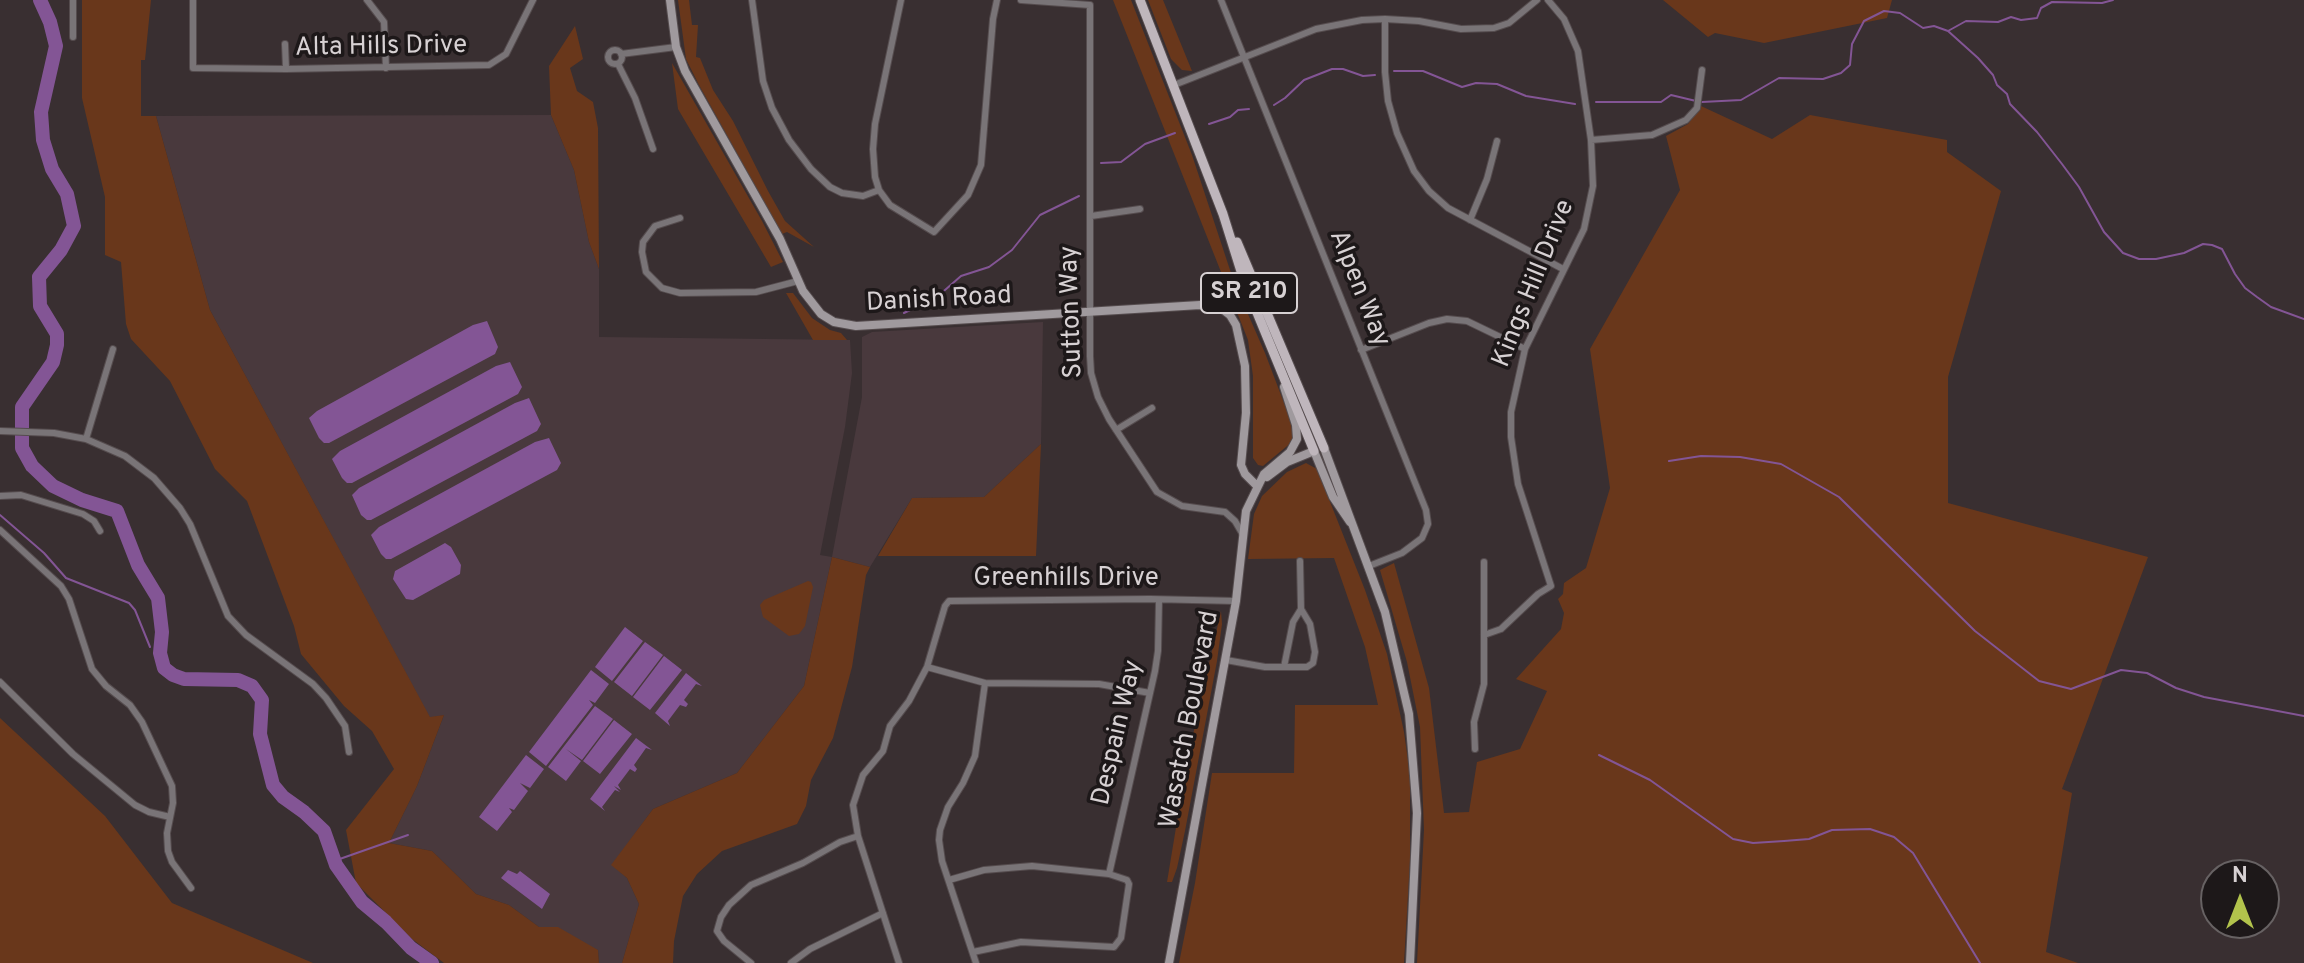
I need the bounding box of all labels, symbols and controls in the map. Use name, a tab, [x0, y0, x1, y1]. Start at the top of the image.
street label: Alta Hills Drive	[295, 31, 467, 65]
street label: Kings Hill Drive	[1487, 196, 1583, 372]
street label: Alpen Way	[1320, 226, 1396, 352]
street label: Sutton Way	[1055, 245, 1091, 379]
road number: SR 210	[1201, 273, 1297, 313]
street label: Danish Road	[865, 282, 1013, 320]
street label: Greenhills Drive	[973, 564, 1159, 596]
street label: Wasatch Boulevard	[1155, 609, 1227, 831]
street label: Despain Way	[1087, 657, 1151, 809]
north arrow	[2200, 859, 2280, 939]
text: N	[2232, 863, 2248, 890]

